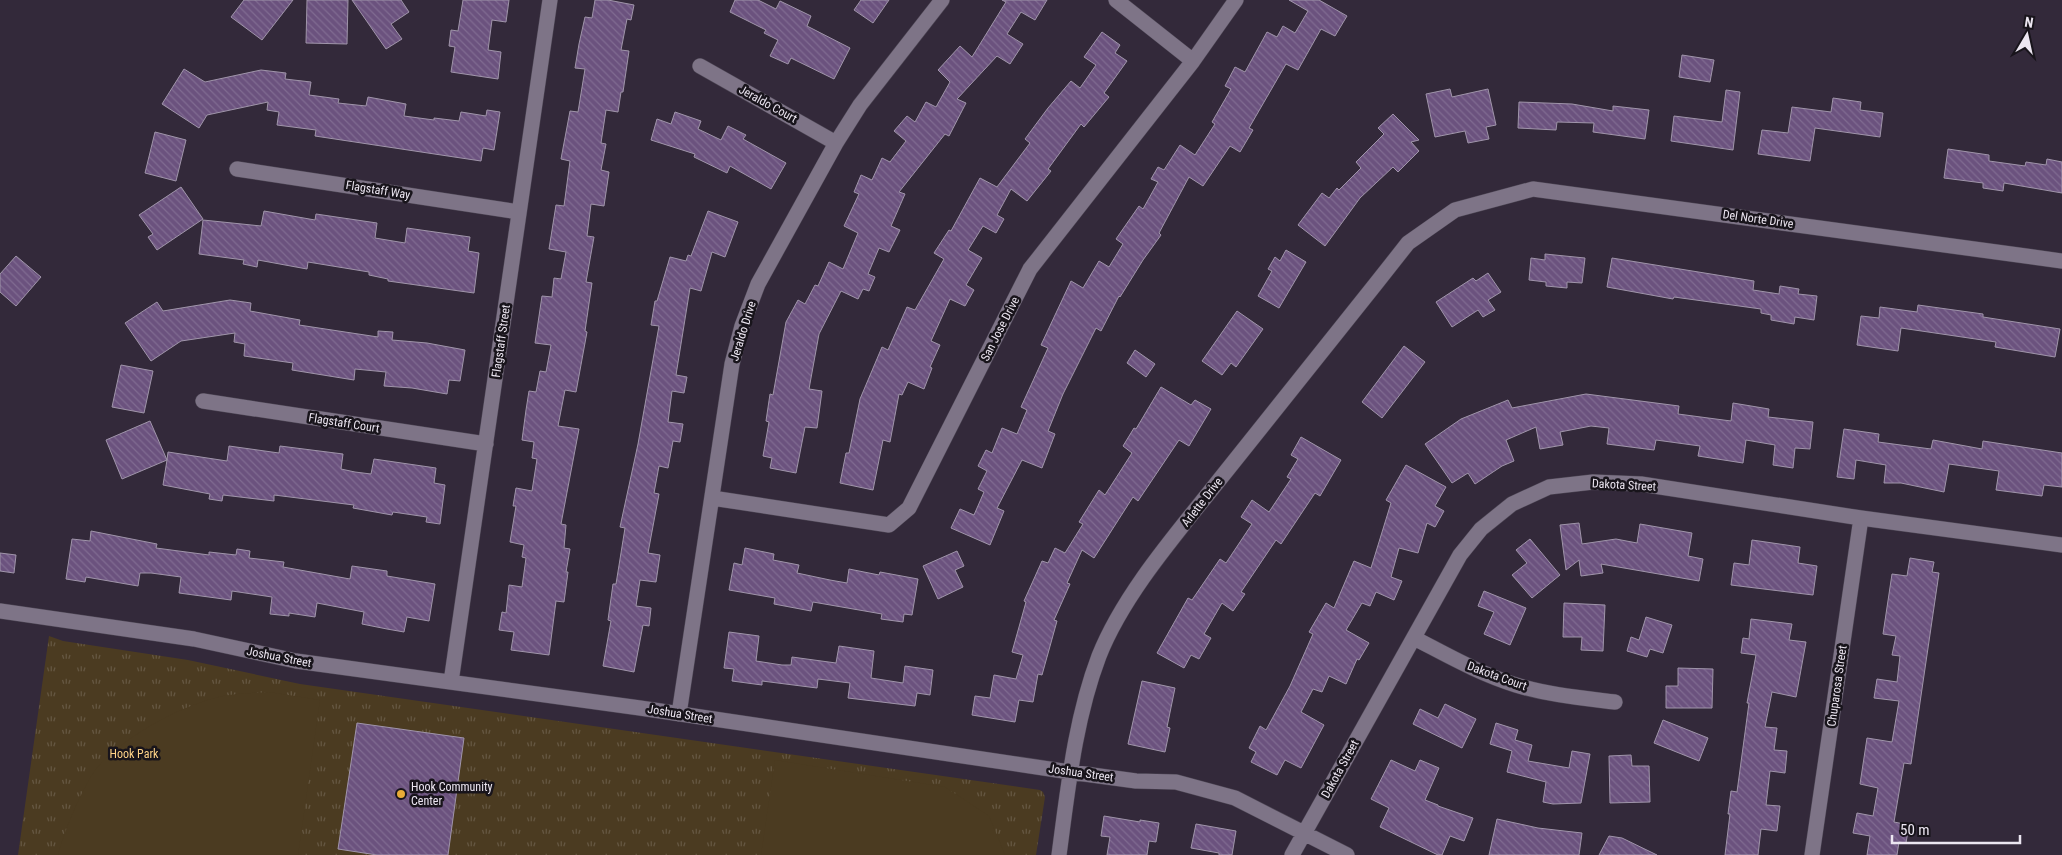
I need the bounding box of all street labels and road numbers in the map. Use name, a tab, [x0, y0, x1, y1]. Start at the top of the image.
street label: Jeraldo Court	[737, 82, 800, 126]
street label: Flagstaff Way	[345, 178, 411, 202]
street label: Del Norte Drive	[1722, 207, 1795, 231]
street label: San Jose Drive	[978, 294, 1022, 363]
street label: Jeraldo Drive	[727, 299, 759, 363]
street label: Flagstaff Street	[489, 303, 513, 378]
street label: Flagstaff Court	[308, 410, 381, 436]
street label: Arlette Drive	[1179, 474, 1226, 529]
street label: Dakota Street	[1592, 476, 1657, 494]
street label: Joshua Street	[246, 644, 313, 670]
street label: Chuparosa Street	[1824, 644, 1850, 727]
street label: Dakota Court	[1465, 659, 1529, 693]
street label: Joshua Street	[647, 702, 714, 726]
street label: Dakota Street	[1318, 737, 1362, 800]
street label: Joshua Street	[1048, 762, 1115, 785]

